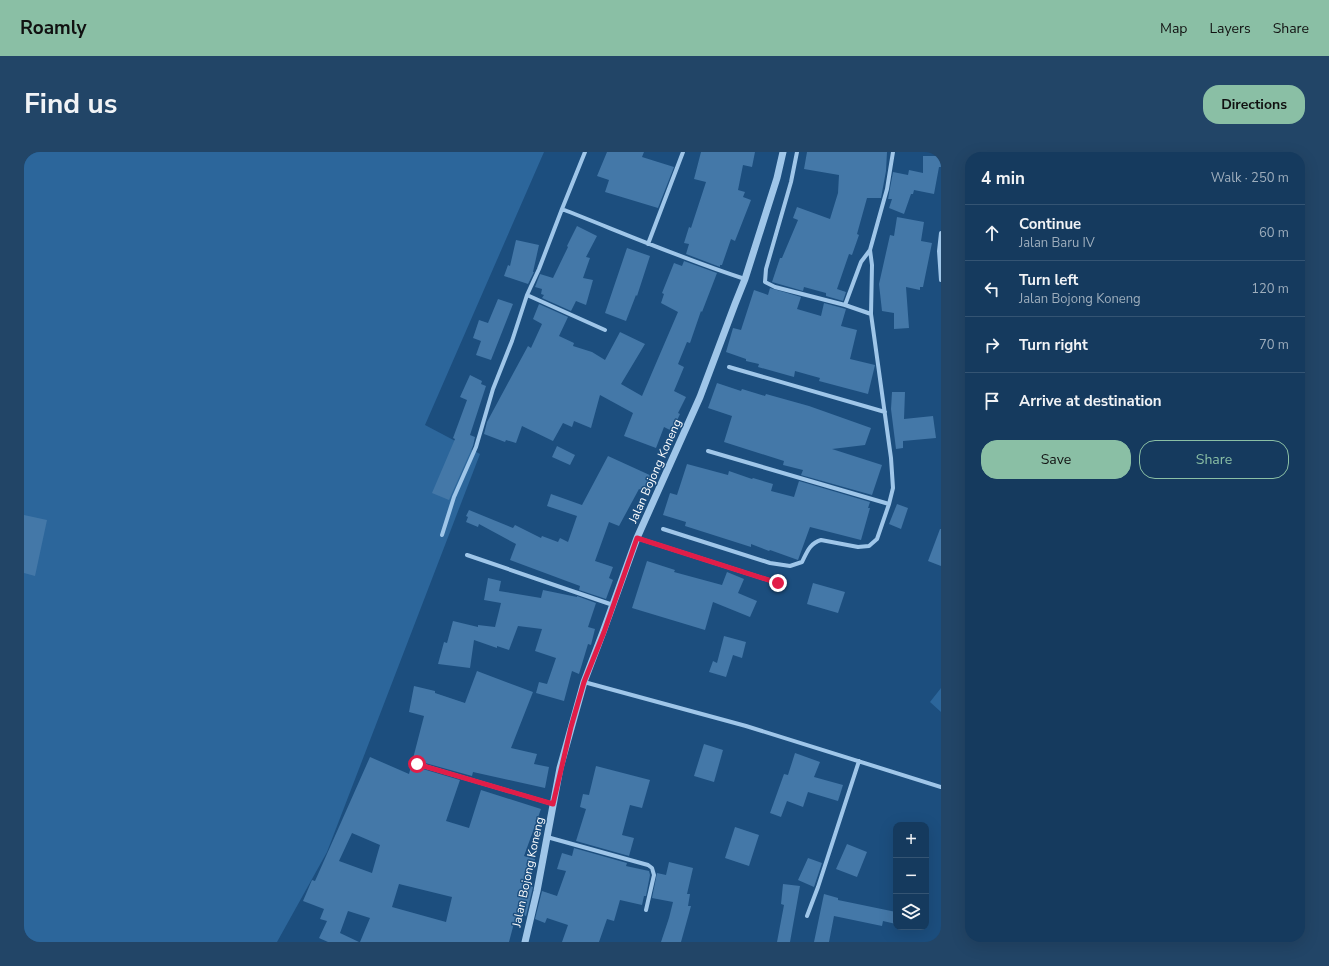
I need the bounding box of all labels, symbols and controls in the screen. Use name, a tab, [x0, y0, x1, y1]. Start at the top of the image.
text: Roamly	[20, 15, 87, 41]
text: Map	[1160, 19, 1187, 38]
text: Layers	[1209, 19, 1251, 38]
text: Share	[1273, 19, 1309, 38]
text: Find us	[24, 85, 118, 123]
button: Directions	[1203, 85, 1305, 124]
text: 4 min	[981, 167, 1025, 190]
text: Walk · 250 m	[1211, 169, 1289, 187]
text: Continue	[1019, 214, 1081, 234]
icon: ahead	[981, 222, 1003, 244]
text: 60 m	[1259, 224, 1289, 242]
text: Jalan Baru IV	[1019, 234, 1095, 252]
text: Turn left	[1019, 270, 1078, 290]
icon: left	[981, 278, 1003, 300]
text: 120 m	[1251, 280, 1289, 298]
text: Jalan Bojong Koneng	[1019, 290, 1141, 308]
icon: right	[981, 334, 1003, 356]
text: Turn right	[1019, 335, 1088, 355]
text: 70 m	[1259, 336, 1289, 354]
icon: arrive	[981, 390, 1003, 412]
text: Arrive at destination	[1019, 391, 1162, 411]
street label: Jalan Bojong Koneng	[624, 416, 685, 526]
button: Save	[981, 440, 1131, 479]
button: Share	[1139, 440, 1289, 479]
route end	[769, 574, 787, 592]
route start	[408, 755, 426, 773]
street label: Jalan Bojong Koneng	[508, 815, 548, 930]
map controls	[893, 822, 929, 930]
button: +	[893, 822, 929, 858]
button: −	[893, 858, 929, 894]
button: layers	[893, 894, 929, 930]

